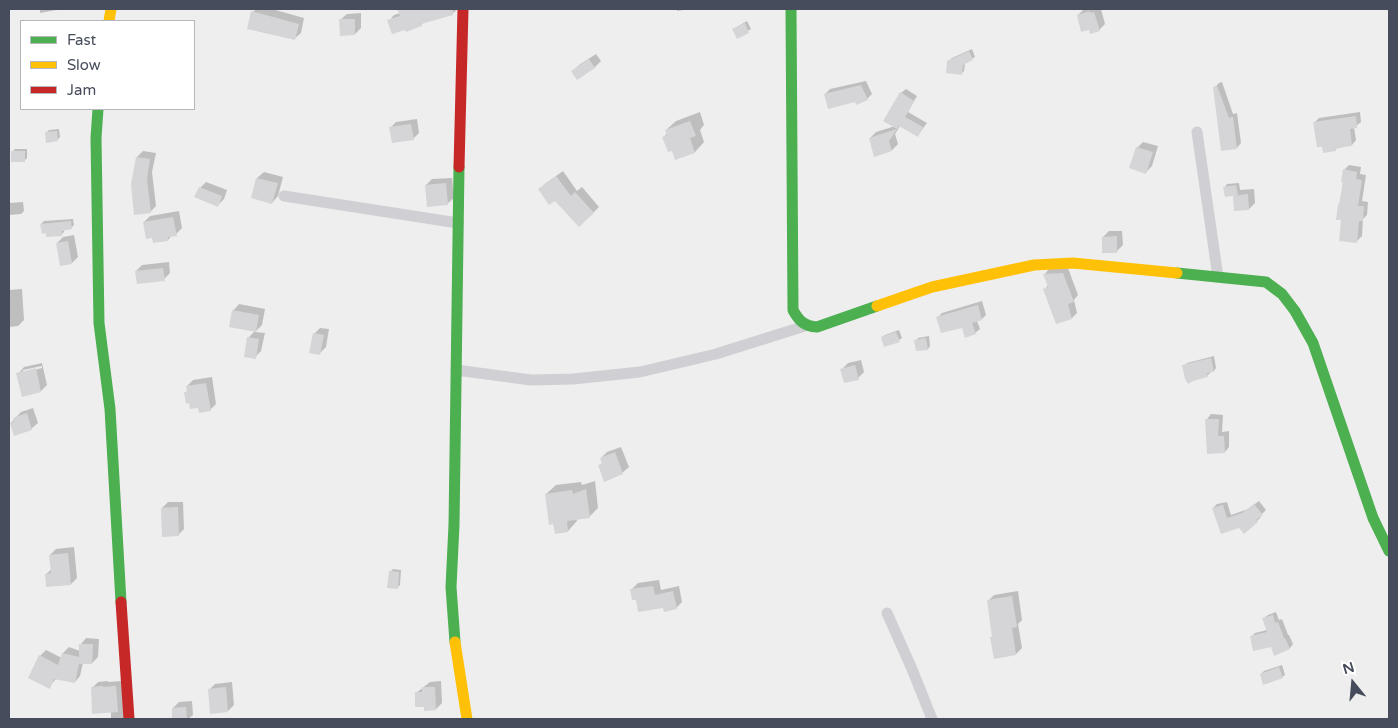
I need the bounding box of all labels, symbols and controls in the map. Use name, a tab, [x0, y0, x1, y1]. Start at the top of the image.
legend	[20, 20, 195, 110]
text: Fast	[67, 31, 96, 49]
text: Slow	[67, 56, 101, 74]
text: Jam	[67, 81, 96, 99]
north arrow	[1328, 658, 1378, 708]
text: N	[1341, 658, 1356, 678]

